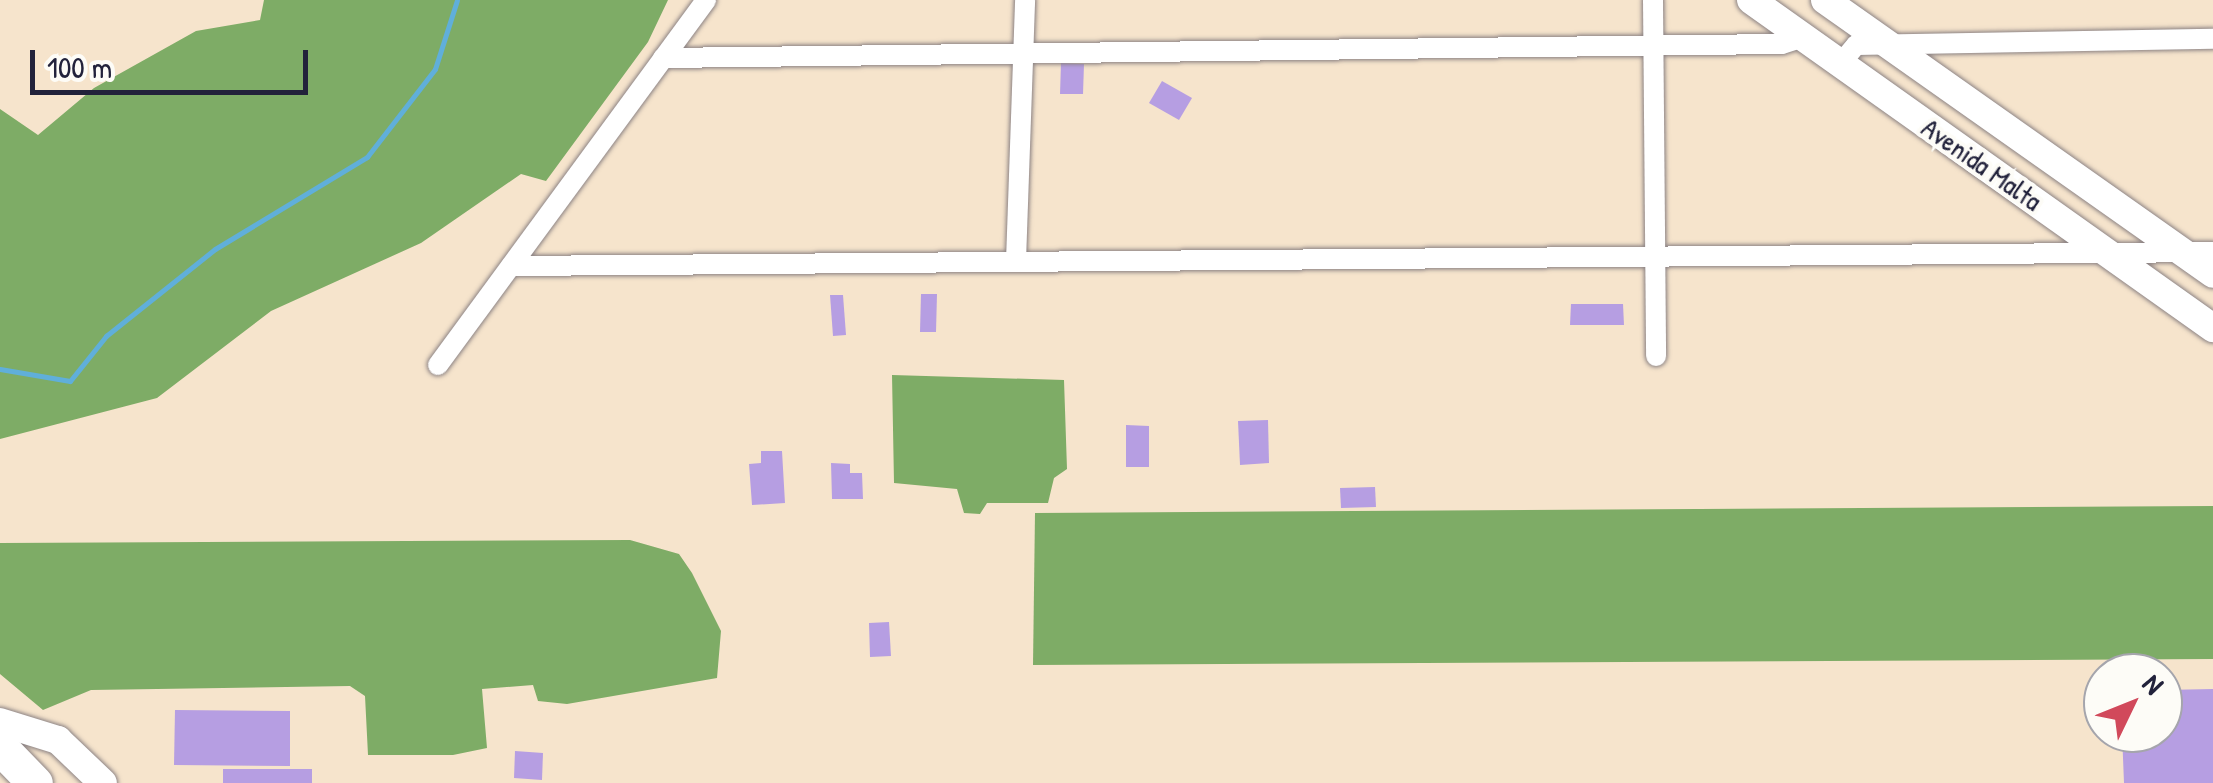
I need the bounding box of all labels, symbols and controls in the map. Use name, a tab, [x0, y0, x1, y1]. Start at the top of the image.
scale bar	[35, 30, 312, 92]
text: 100 m	[47, 47, 112, 87]
street label: Avenida Malta	[1915, 110, 2049, 218]
north arrow	[2083, 653, 2183, 753]
text: N	[2134, 665, 2172, 702]

